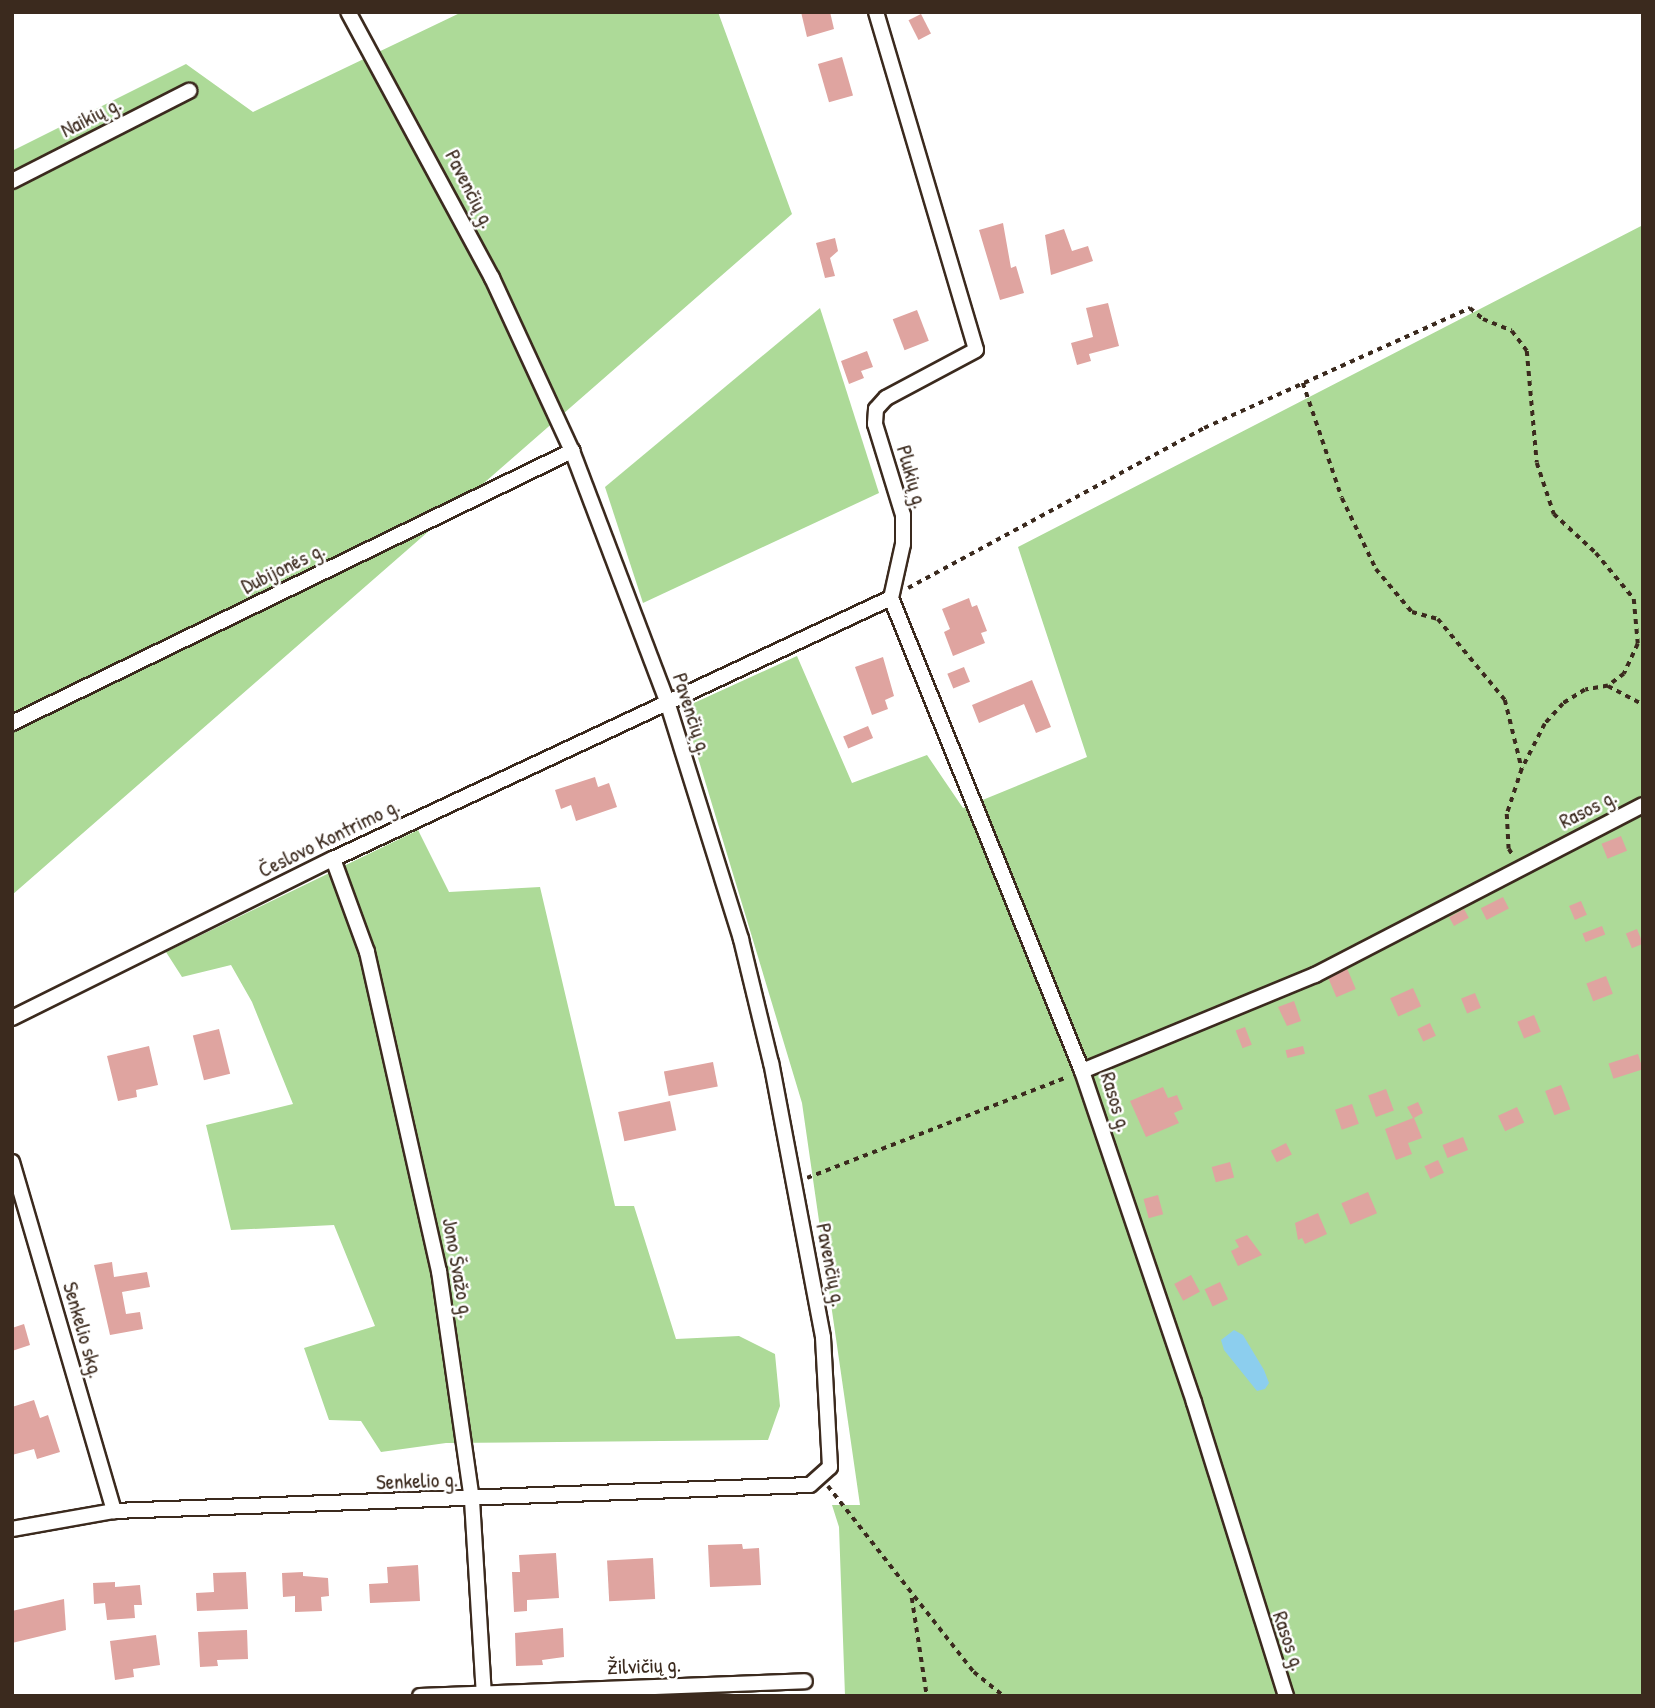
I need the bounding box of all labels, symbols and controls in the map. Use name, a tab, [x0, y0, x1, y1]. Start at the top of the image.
street label: Naikių g.	[57, 91, 125, 143]
street label: Pavenčių g.	[440, 146, 500, 232]
street label: Plukių g.	[891, 442, 933, 512]
street label: Dubijonės g.	[237, 537, 329, 599]
street label: Pavenčių g.	[667, 670, 717, 758]
street label: Rasos g.	[1555, 784, 1621, 834]
street label: Česlovo Kontrimo g.	[254, 793, 404, 883]
street label: Rasos g.	[1095, 1069, 1137, 1135]
street label: Jono Švažo g.	[437, 1216, 479, 1320]
street label: Pavenčių g.	[811, 1221, 851, 1309]
street label: Senkelio skg.	[57, 1279, 109, 1381]
street label: Senkelio g.	[376, 1467, 458, 1495]
street label: Rasos g.	[1267, 1608, 1311, 1674]
street label: Žilvičių g.	[607, 1652, 681, 1680]

